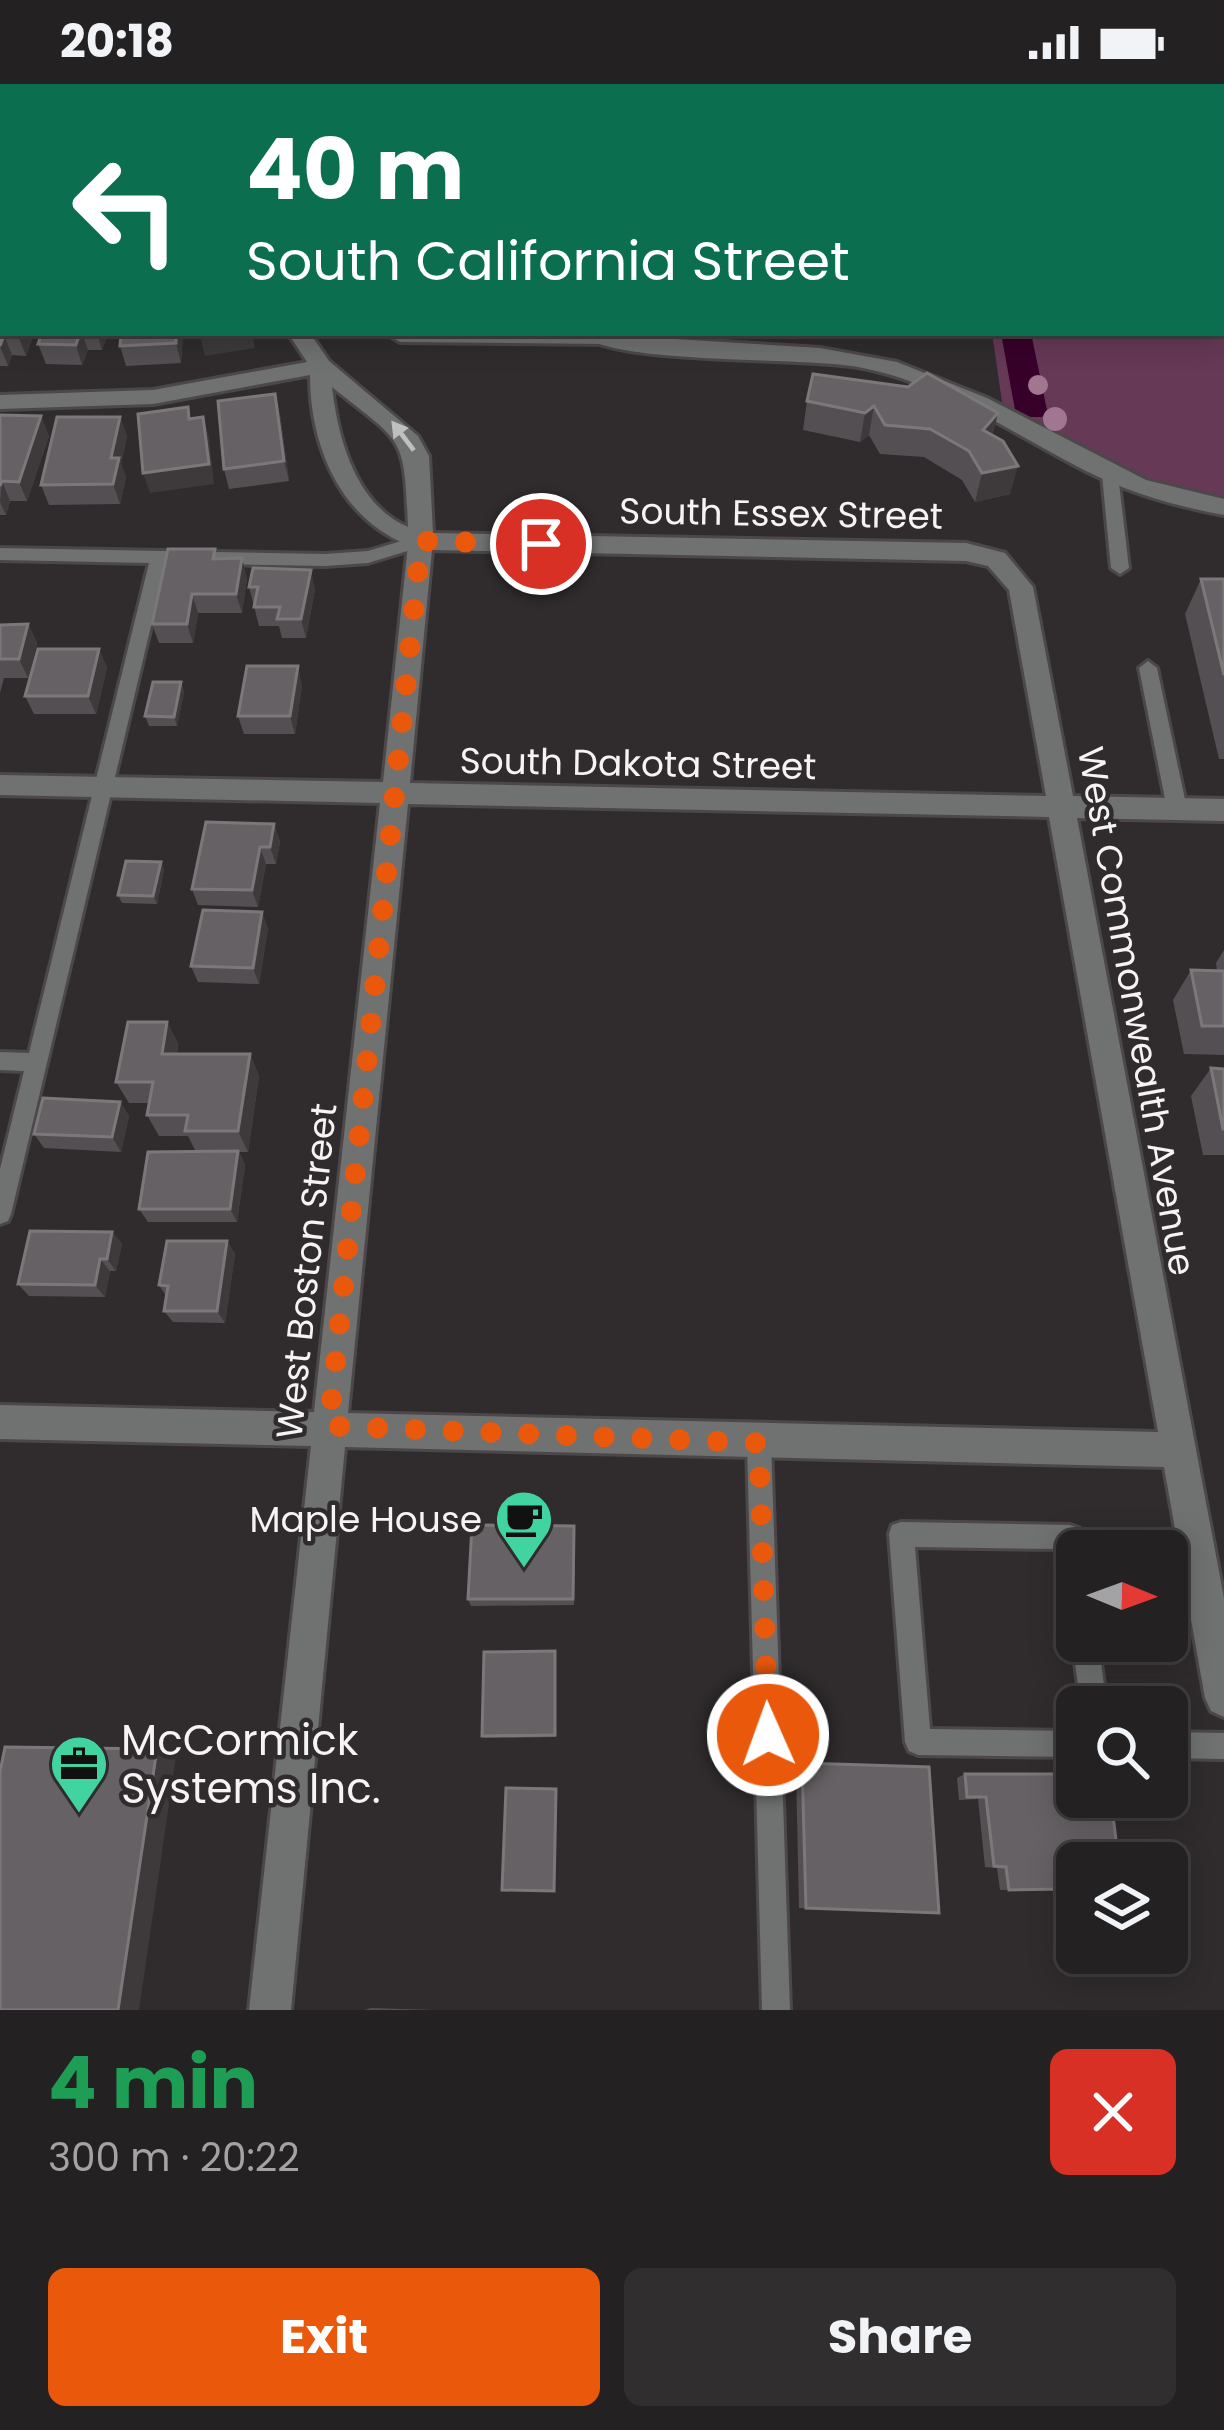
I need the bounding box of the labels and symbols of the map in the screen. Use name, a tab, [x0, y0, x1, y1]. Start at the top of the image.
one-way arrow	[392, 421, 416, 452]
street label: South Essex Street	[619, 485, 943, 542]
pin	[490, 493, 592, 595]
street label: South Dakota Street	[459, 735, 817, 792]
street label: West Commonwealth Avenue	[1065, 743, 1208, 1279]
street label: West Boston Street	[264, 1101, 349, 1441]
cafe icon: Maple House	[493, 1488, 555, 1570]
place label: Maple House	[249, 1494, 482, 1545]
north arrow	[1056, 1530, 1188, 1662]
position arrow	[705, 1672, 831, 1798]
place label: McCormick Systems Inc.	[121, 1711, 380, 1818]
office icon: McCormick Systems Inc.	[48, 1733, 110, 1815]

